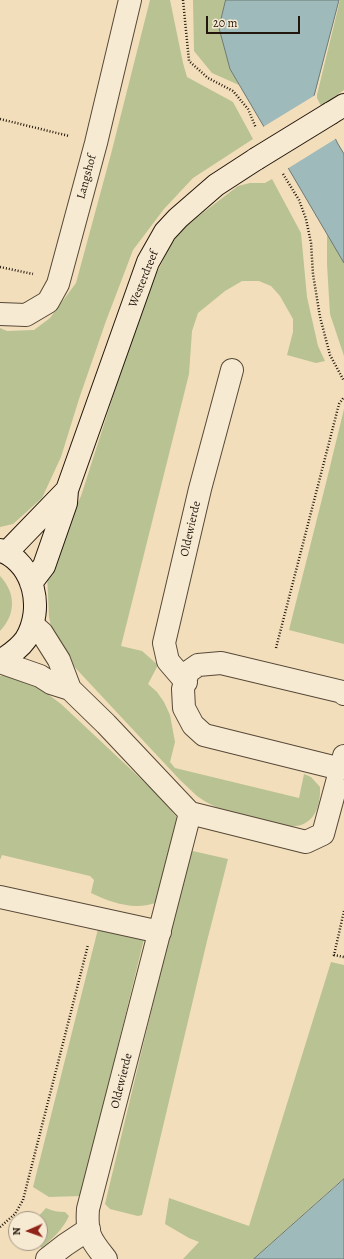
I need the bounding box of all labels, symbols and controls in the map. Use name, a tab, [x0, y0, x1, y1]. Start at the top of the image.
scale bar	[208, 8, 302, 34]
text: 20 m	[213, 15, 237, 31]
street label: Langshof	[74, 153, 100, 201]
street label: Westerdreef	[126, 249, 162, 309]
street label: Oldewierde	[178, 500, 204, 558]
street label: Oldewierde	[108, 1052, 136, 1110]
north arrow	[8, 1211, 48, 1251]
text: N	[9, 1227, 24, 1236]

